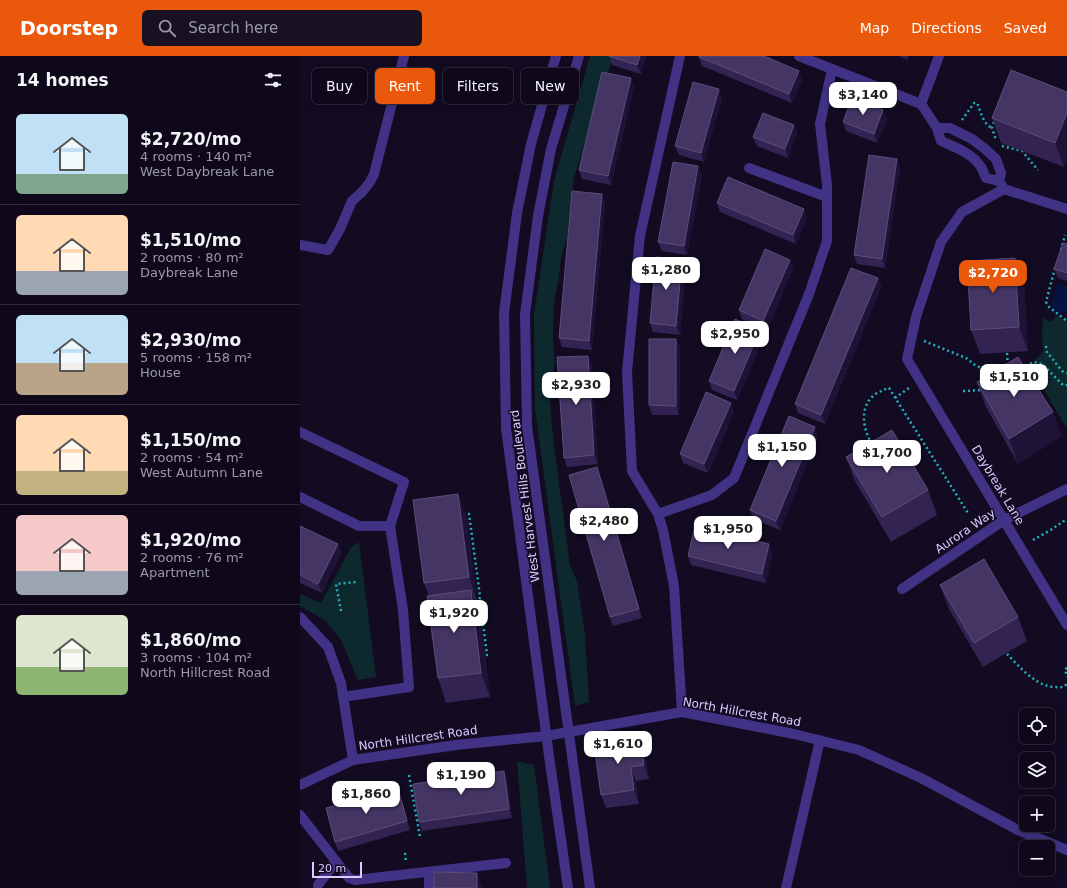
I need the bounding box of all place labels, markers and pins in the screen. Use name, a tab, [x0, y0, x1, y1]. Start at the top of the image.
pin: $3,140	[830, 82, 896, 116]
pin: $1,280	[633, 257, 699, 291]
pin: $2,720	[960, 260, 1026, 294]
pin: $2,950	[702, 321, 768, 355]
pin: $1,510	[981, 364, 1047, 398]
pin: $2,930	[543, 372, 609, 406]
pin: $1,150	[749, 434, 815, 468]
pin: $1,700	[854, 440, 920, 474]
pin: $2,480	[571, 508, 637, 542]
pin: $1,950	[695, 516, 761, 550]
pin: $1,920	[421, 600, 487, 634]
pin: $1,610	[585, 731, 651, 765]
pin: $1,190	[428, 762, 494, 796]
pin: $1,860	[333, 781, 399, 815]

